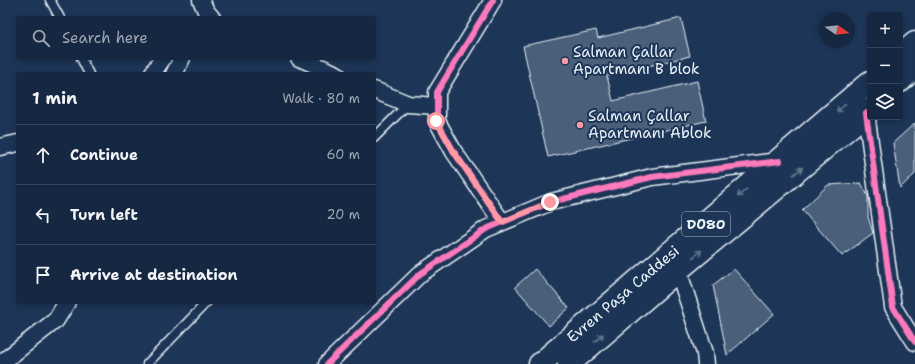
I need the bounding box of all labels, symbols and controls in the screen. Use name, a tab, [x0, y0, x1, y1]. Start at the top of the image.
north arrow	[819, 12, 855, 48]
map controls	[867, 12, 903, 120]
button: +	[867, 12, 903, 48]
search box	[16, 16, 376, 60]
icon: search	[30, 27, 52, 49]
text: Search here	[62, 28, 148, 48]
place label: Salman Çallar Apartmanı B blok	[573, 42, 700, 79]
button: −	[867, 48, 903, 84]
marker: Salman Çallar Apartmanı B blok	[560, 56, 570, 66]
button: layers	[867, 84, 903, 120]
text: 1 min	[32, 87, 77, 109]
text: Walk · 80 m	[282, 90, 360, 107]
one-way arrow	[836, 103, 846, 112]
place label: Salman Çallar Apartmanı Ablok	[588, 106, 712, 143]
route start	[427, 112, 445, 130]
marker: Salman Çallar Apartmanı Ablok	[575, 120, 585, 130]
icon: ahead	[32, 144, 54, 166]
text: Continue	[70, 145, 138, 165]
text: 60 m	[327, 146, 360, 163]
one-way arrow	[792, 166, 803, 175]
one-way arrow	[737, 188, 747, 197]
route end	[541, 193, 559, 211]
icon: left	[32, 204, 54, 226]
text: Turn left	[70, 205, 138, 225]
text: 20 m	[327, 206, 360, 223]
road number: D080	[682, 212, 730, 236]
street label: Evren Paşa Caddesi	[563, 241, 683, 347]
one-way arrow	[692, 249, 703, 258]
icon: arrive	[32, 264, 54, 286]
text: Arrive at destination	[70, 265, 238, 285]
one-way arrow	[594, 334, 604, 343]

